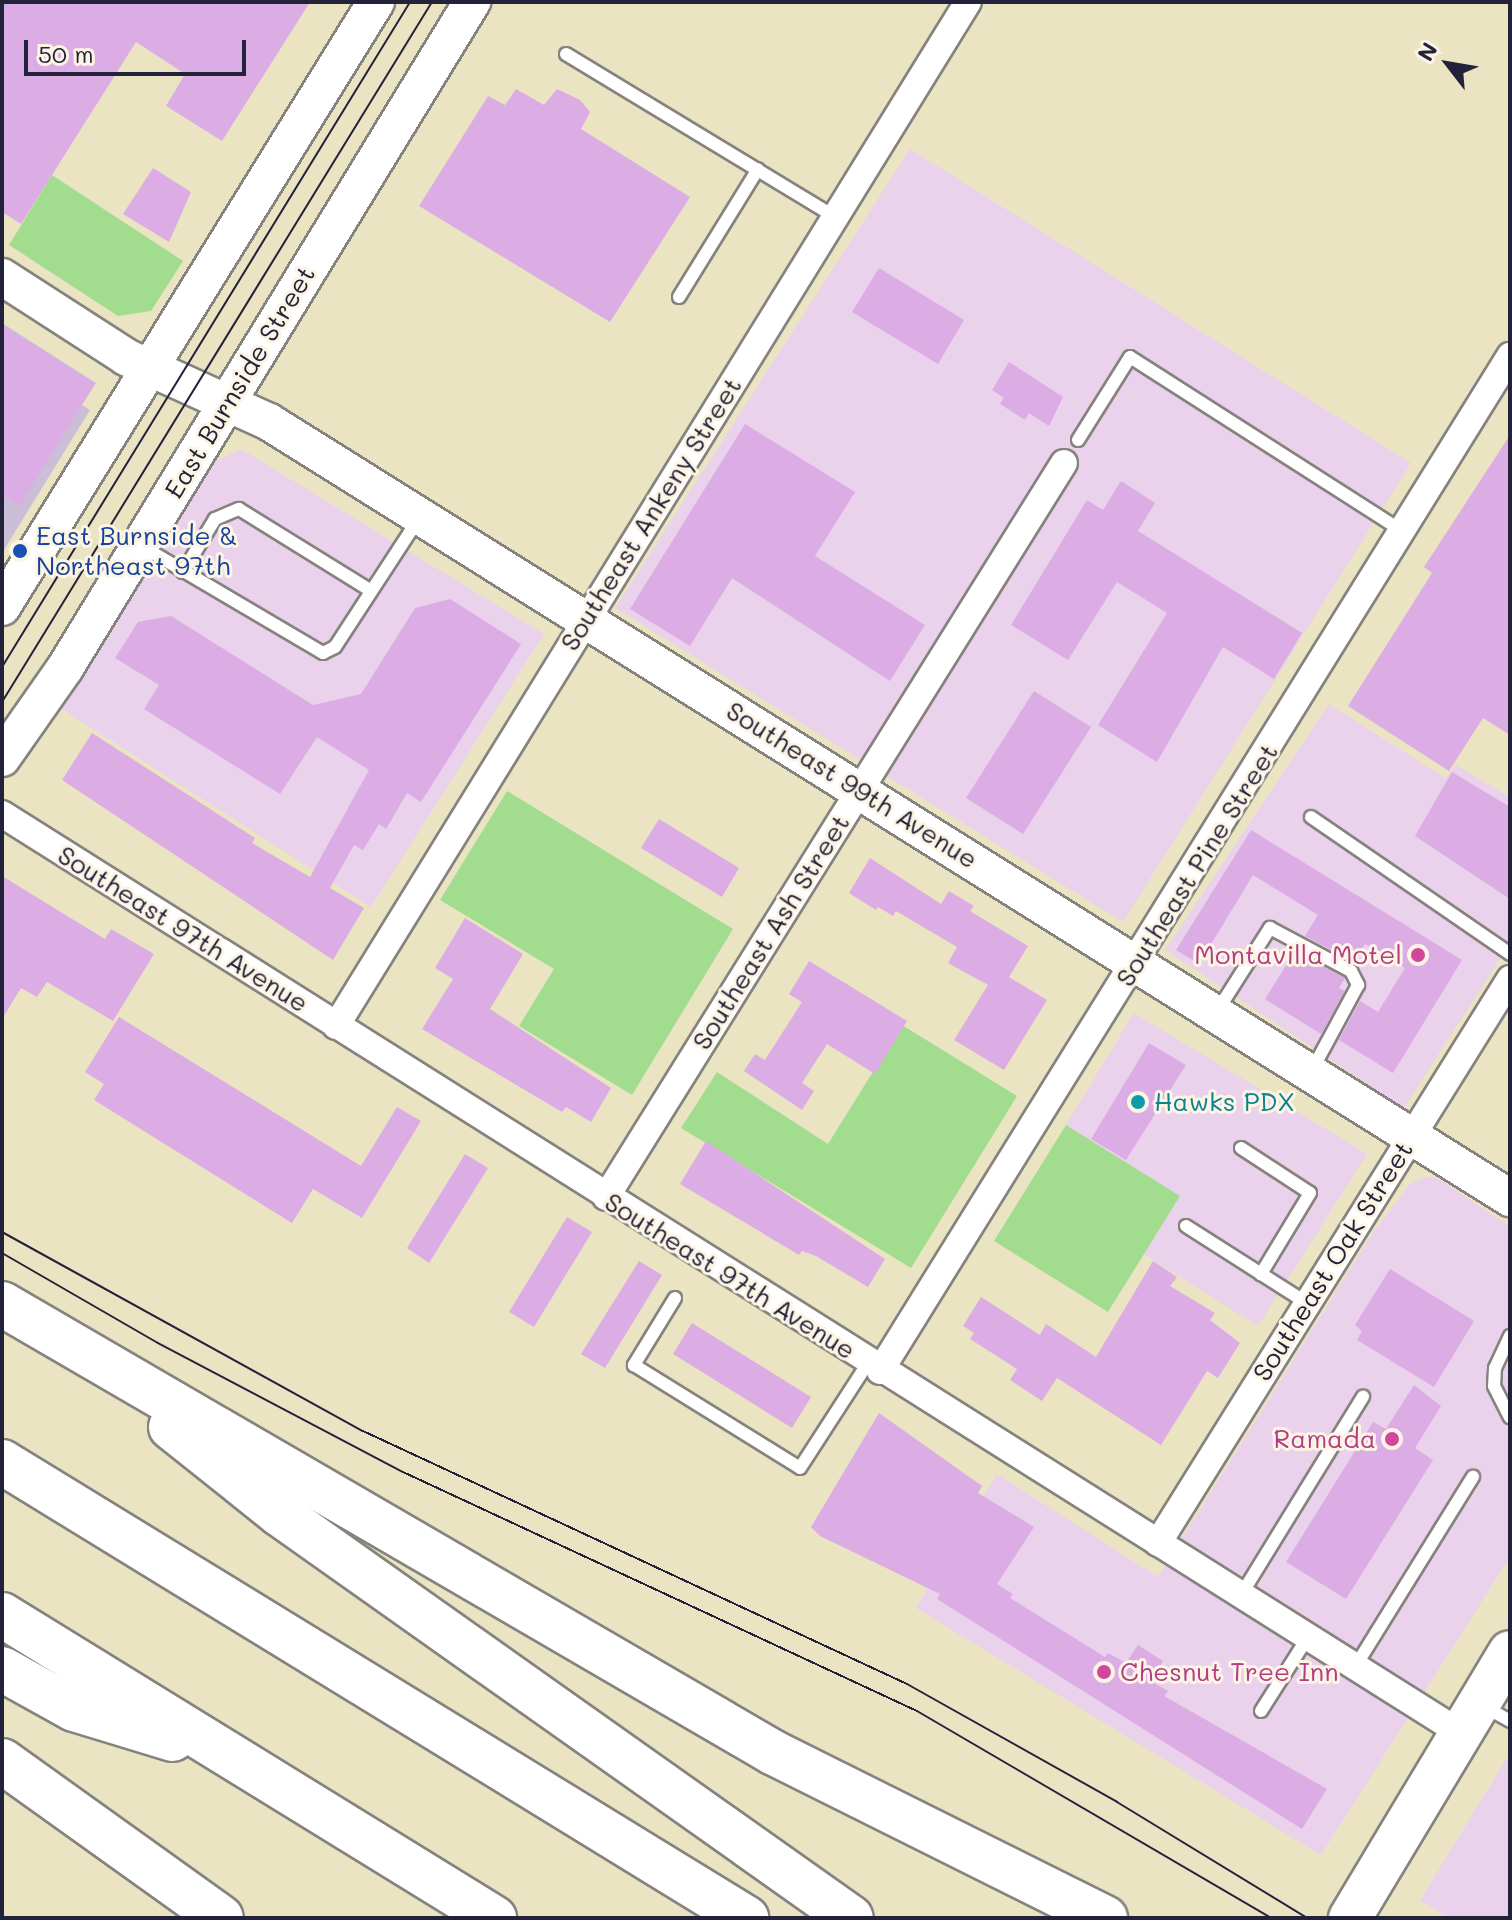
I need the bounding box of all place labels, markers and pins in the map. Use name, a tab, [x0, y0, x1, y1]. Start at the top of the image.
place label: East Burnside & Northeast 97th	[36, 520, 238, 582]
marker: East Burnside & Northeast 97th	[11, 542, 29, 560]
place label: Montavilla Motel	[1194, 939, 1402, 971]
marker: Montavilla Motel	[1409, 946, 1427, 964]
place label: Hawks PDX	[1154, 1086, 1295, 1118]
marker: Hawks PDX	[1129, 1093, 1147, 1111]
place label: Ramada	[1274, 1423, 1376, 1455]
marker: Ramada	[1383, 1430, 1401, 1448]
place label: Chesnut Tree Inn	[1120, 1656, 1339, 1688]
marker: Chesnut Tree Inn	[1095, 1663, 1113, 1681]

